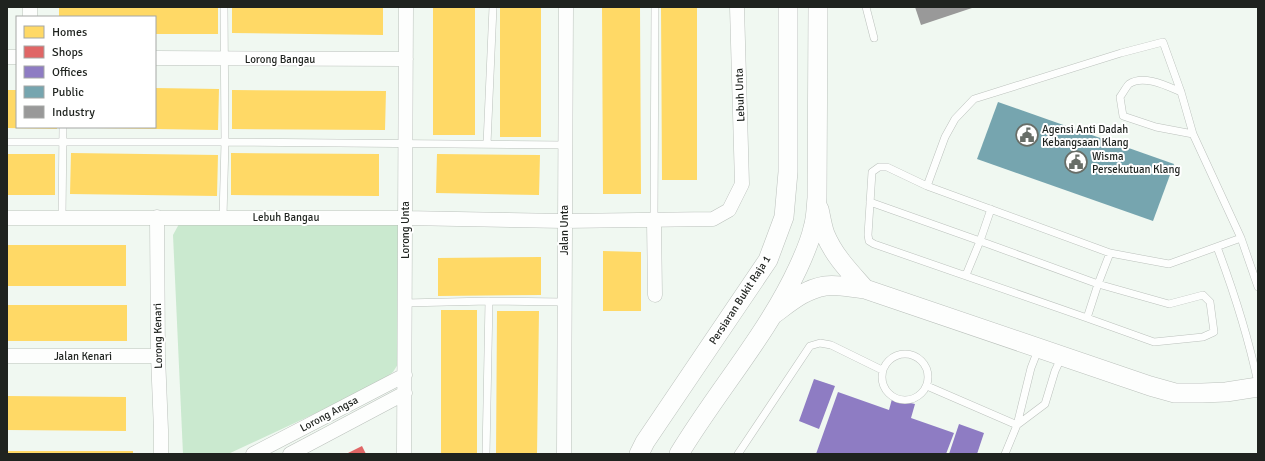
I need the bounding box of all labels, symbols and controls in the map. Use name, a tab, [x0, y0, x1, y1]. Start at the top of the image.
legend	[16, 16, 156, 128]
text: Homes	[52, 25, 87, 40]
text: Shops	[52, 45, 83, 60]
street label: Lorong Bangau	[245, 53, 315, 66]
text: Offices	[52, 65, 87, 80]
street label: Lebuh Unta	[733, 67, 747, 122]
text: Public	[52, 85, 84, 100]
text: Industry	[52, 105, 95, 120]
public building icon: Agensi Anti Dadah Kebangsaan Klang	[1014, 122, 1040, 148]
place label: Agensi Anti Dadah Kebangsaan Klang	[1042, 123, 1129, 149]
public building icon: Wisma Persekutuan Klang	[1063, 149, 1089, 175]
place label: Wisma Persekutuan Klang	[1092, 150, 1180, 176]
street label: Lorong Unta	[399, 201, 412, 259]
street label: Jalan Unta	[558, 204, 571, 255]
street label: Lebuh Bangau	[253, 211, 319, 224]
street label: Persiaran Bukit Raja 1	[706, 253, 774, 347]
street label: Lorong Kenari	[151, 303, 165, 369]
street label: Jalan Kenari	[54, 350, 112, 363]
street label: Lorong Angsa	[298, 393, 361, 435]

